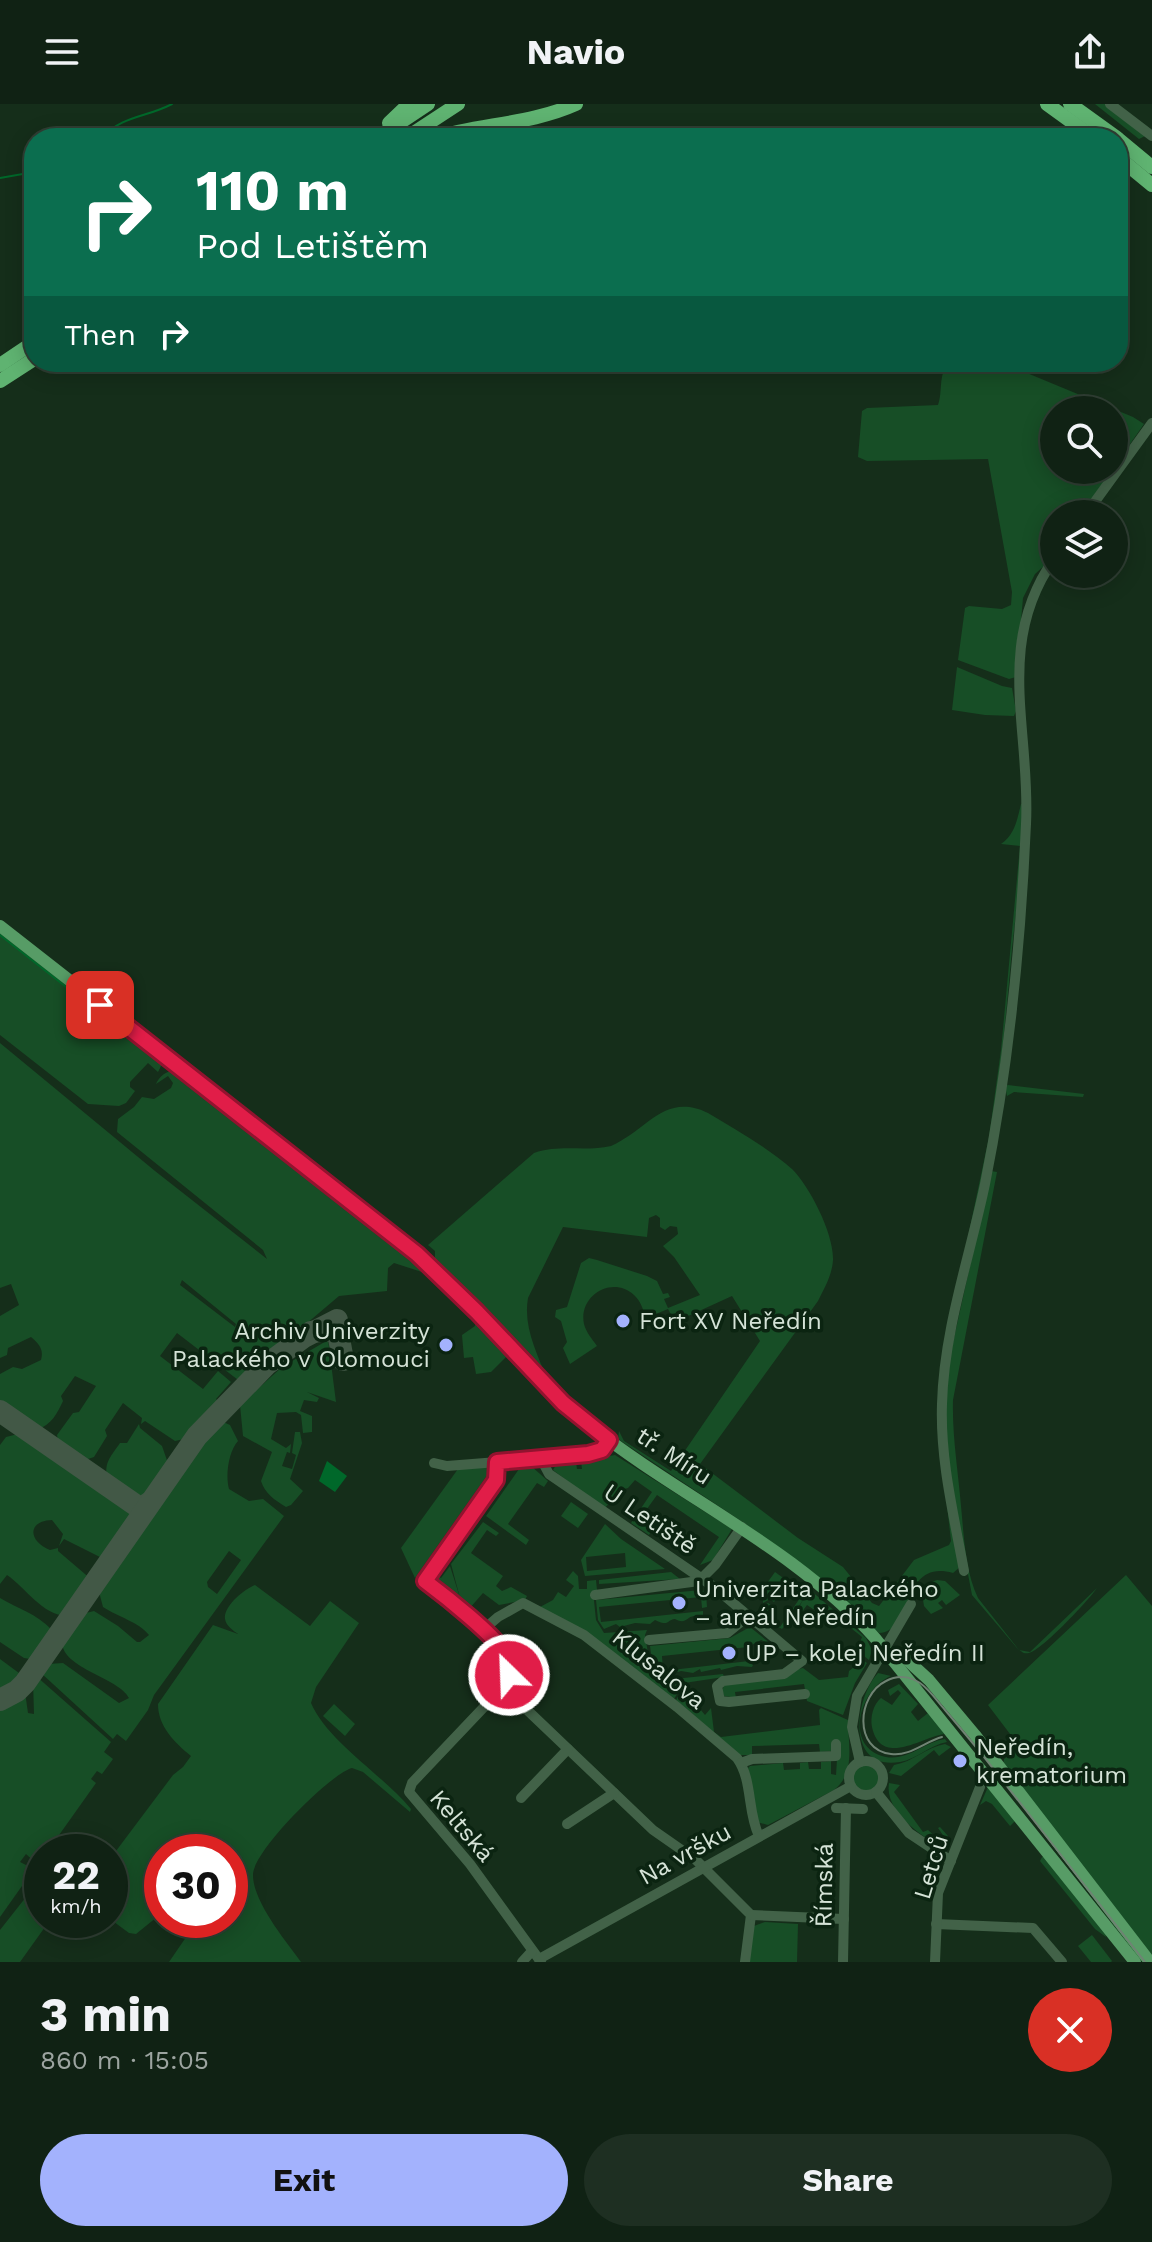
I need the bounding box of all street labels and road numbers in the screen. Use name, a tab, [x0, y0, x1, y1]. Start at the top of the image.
street label: tř. Míru	[631, 1421, 717, 1491]
street label: U Letiště	[598, 1478, 702, 1560]
street label: Klusalova	[607, 1623, 711, 1715]
street label: Keltská	[424, 1784, 500, 1868]
street label: Na vršku	[634, 1817, 736, 1891]
street label: Letců	[908, 1831, 954, 1903]
street label: Římská	[809, 1842, 839, 1928]

